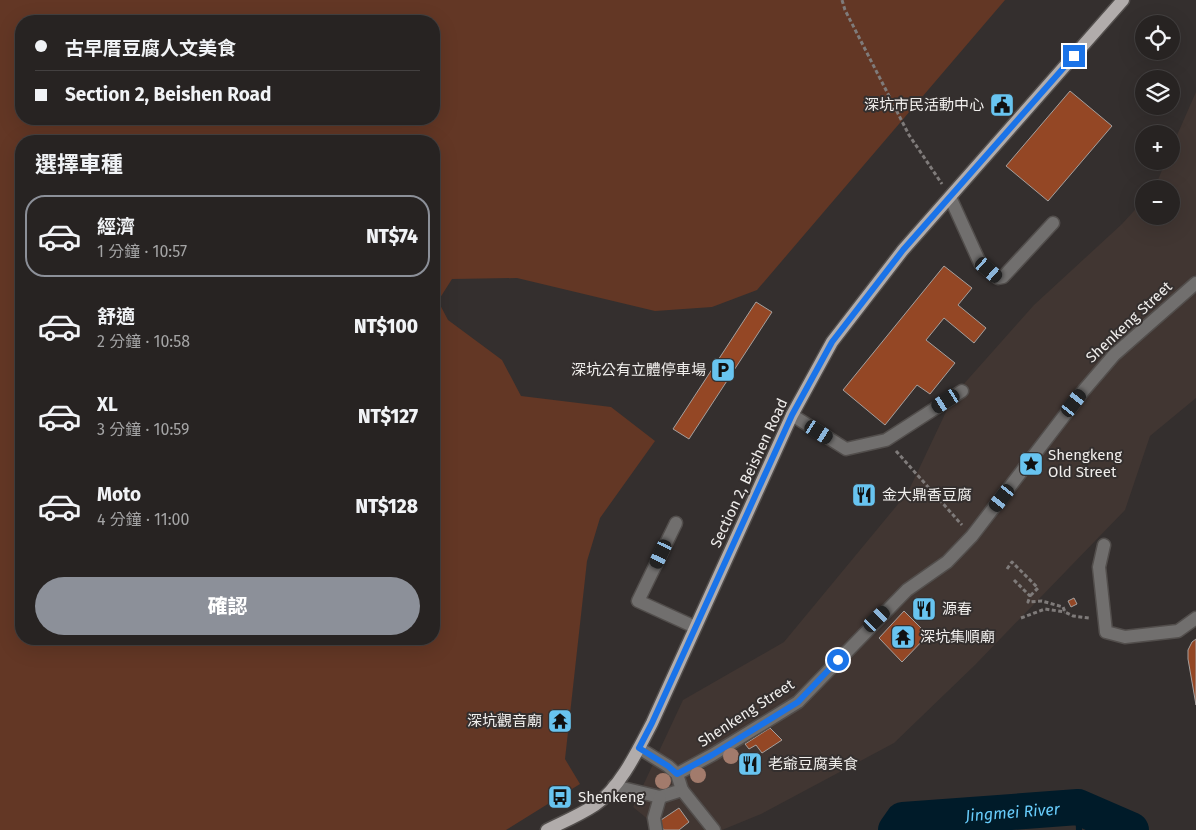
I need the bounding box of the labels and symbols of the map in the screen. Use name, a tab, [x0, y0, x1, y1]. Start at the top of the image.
route end	[1063, 45, 1085, 67]
public building icon: 深坑市民活動中心	[989, 92, 1015, 118]
place label: 深坑市民活動中心	[864, 96, 984, 114]
car	[972, 254, 1005, 286]
street label: Shenkeng Street	[1082, 277, 1176, 366]
parking icon: 深坑公有立體停車場	[710, 357, 736, 383]
place label: 深坑公有立體停車場	[571, 361, 706, 379]
car	[929, 387, 962, 415]
car	[1058, 387, 1089, 419]
street label: Section 2, Beishen Road	[706, 396, 792, 550]
car	[802, 418, 835, 446]
place label: Shengkeng Old Street	[1048, 446, 1122, 481]
place icon: Shengkeng Old Street	[1018, 451, 1044, 477]
restaurant icon: 金大鼎香豆腐	[851, 482, 877, 508]
car	[986, 482, 1017, 514]
place label: 金大鼎香豆腐	[882, 486, 972, 504]
car	[647, 537, 674, 571]
restaurant icon: 源春	[911, 596, 937, 622]
place label: 源春	[942, 600, 972, 618]
car	[860, 603, 893, 635]
temple icon: 深坑集順廟	[890, 624, 916, 650]
place label: 深坑集順廟	[920, 628, 995, 646]
route start	[827, 649, 849, 671]
street label: Shenkeng Street	[695, 675, 798, 751]
temple icon: 深坑觀音廟	[547, 708, 573, 734]
place label: 深坑觀音廟	[467, 712, 542, 730]
restaurant icon: 老爺豆腐美食	[737, 751, 763, 777]
place label: 老爺豆腐美食	[768, 755, 858, 773]
bus stop icon: Shenkeng	[547, 784, 573, 810]
place label: Shenkeng	[578, 788, 644, 806]
water label: Jingmei River	[964, 799, 1061, 825]

